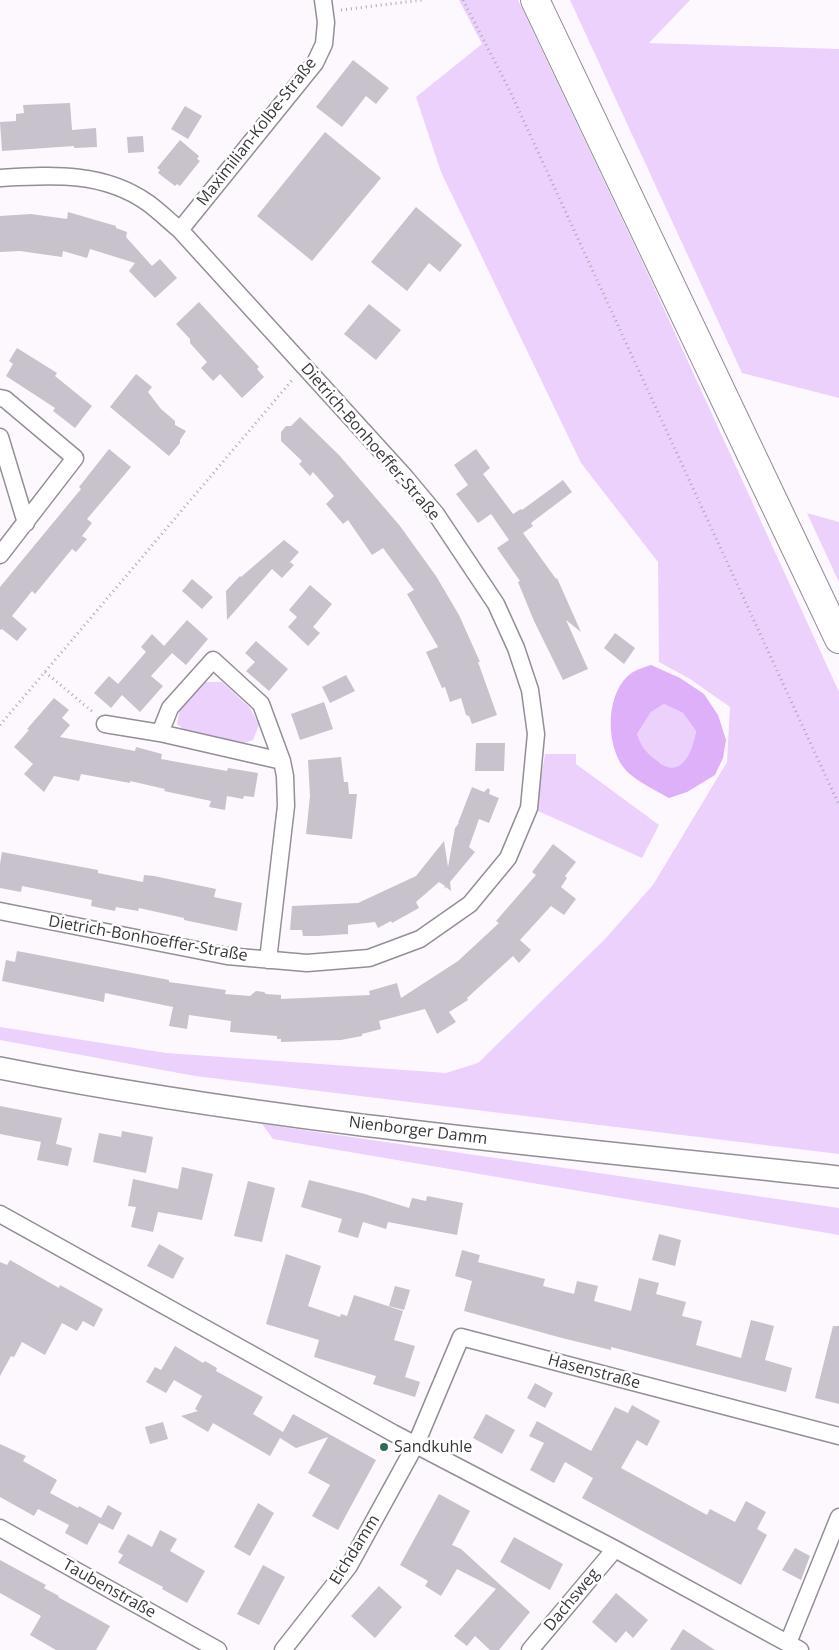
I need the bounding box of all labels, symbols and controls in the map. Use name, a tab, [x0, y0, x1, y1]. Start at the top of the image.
street label: Maximilian-Kolbe-Straße	[193, 54, 321, 210]
street label: Dietrich-Bonhoeffer-Straße	[296, 359, 444, 525]
street label: Dietrich-Bonhoeffer-Straße	[47, 912, 249, 966]
street label: Nienborger Damm	[348, 1113, 488, 1149]
street label: Hasenstraße	[546, 1350, 642, 1394]
place label: Sandkuhle	[394, 1437, 472, 1457]
marker: Sandkuhle	[378, 1441, 390, 1453]
street label: Elchdamm	[326, 1512, 384, 1588]
street label: Taubenstraße	[59, 1555, 159, 1623]
street label: Dachsweg	[540, 1565, 604, 1635]

